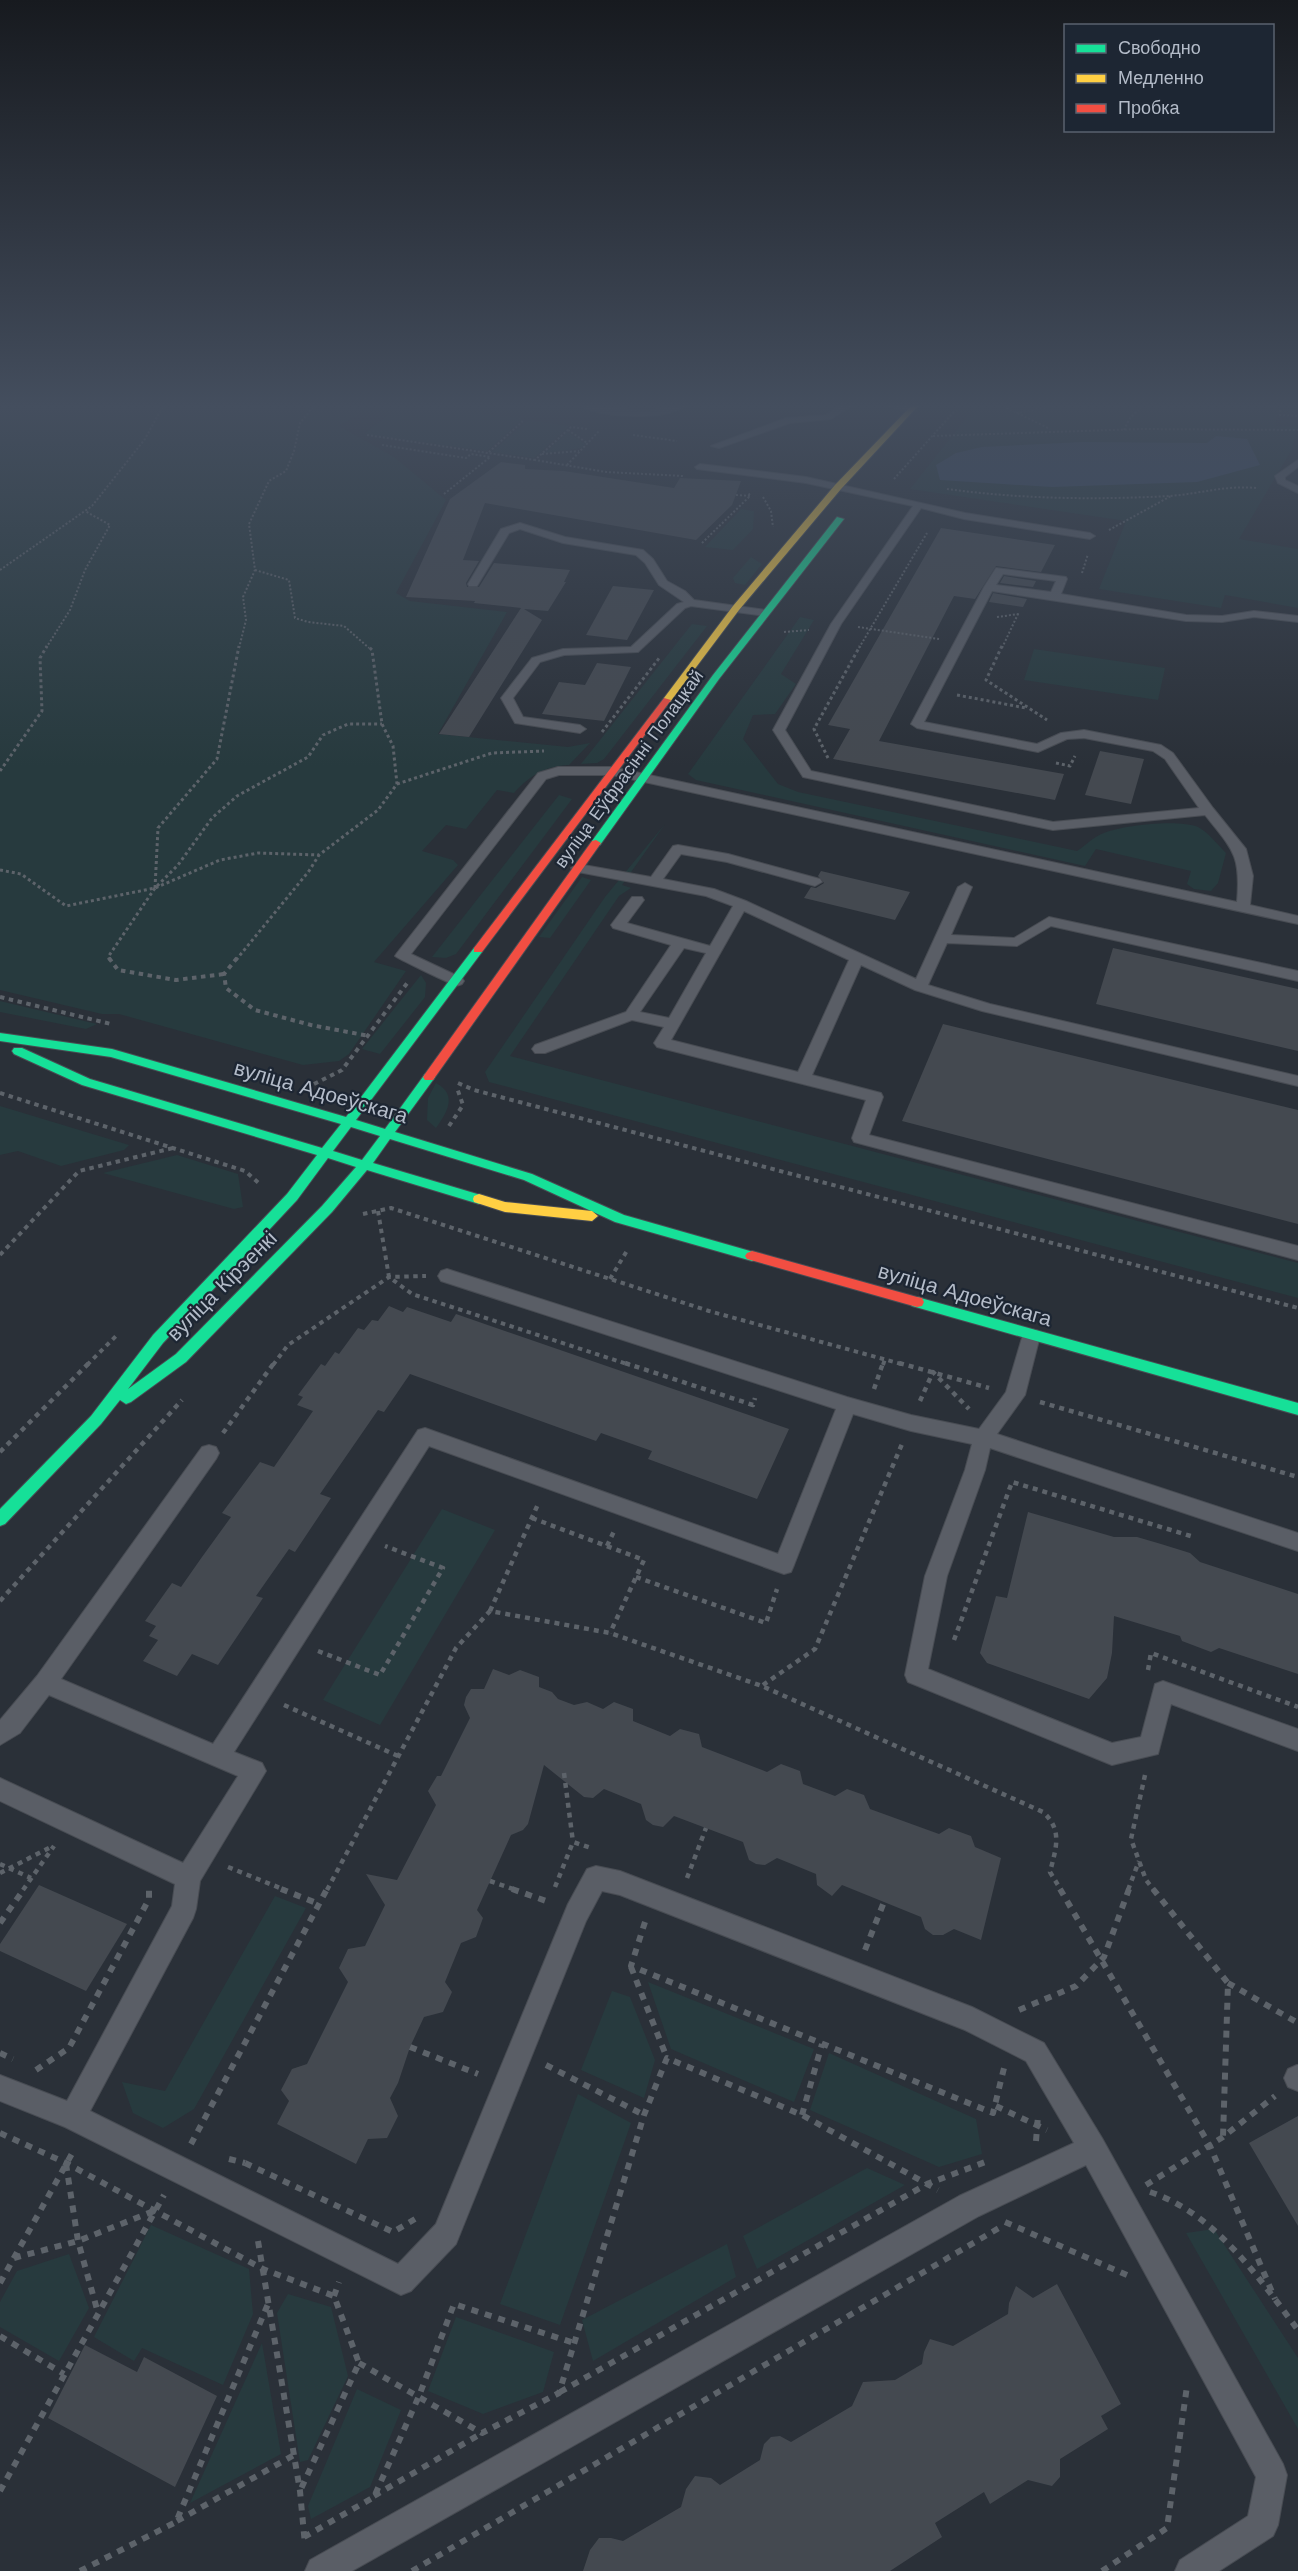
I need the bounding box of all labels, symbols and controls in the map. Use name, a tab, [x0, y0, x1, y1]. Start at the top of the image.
legend	[1064, 24, 1274, 132]
text: Свободно	[1118, 37, 1201, 58]
text: Медленно	[1118, 67, 1204, 88]
text: Пробка	[1118, 97, 1181, 118]
street label: вуліца Еўфрасінні Полацкай	[550, 666, 707, 872]
street label: вуліца Адоеўскага	[231, 1055, 411, 1128]
street label: вуліца Кірэенкі	[161, 1225, 282, 1346]
street label: вуліца Адоеўскага	[875, 1258, 1055, 1331]

